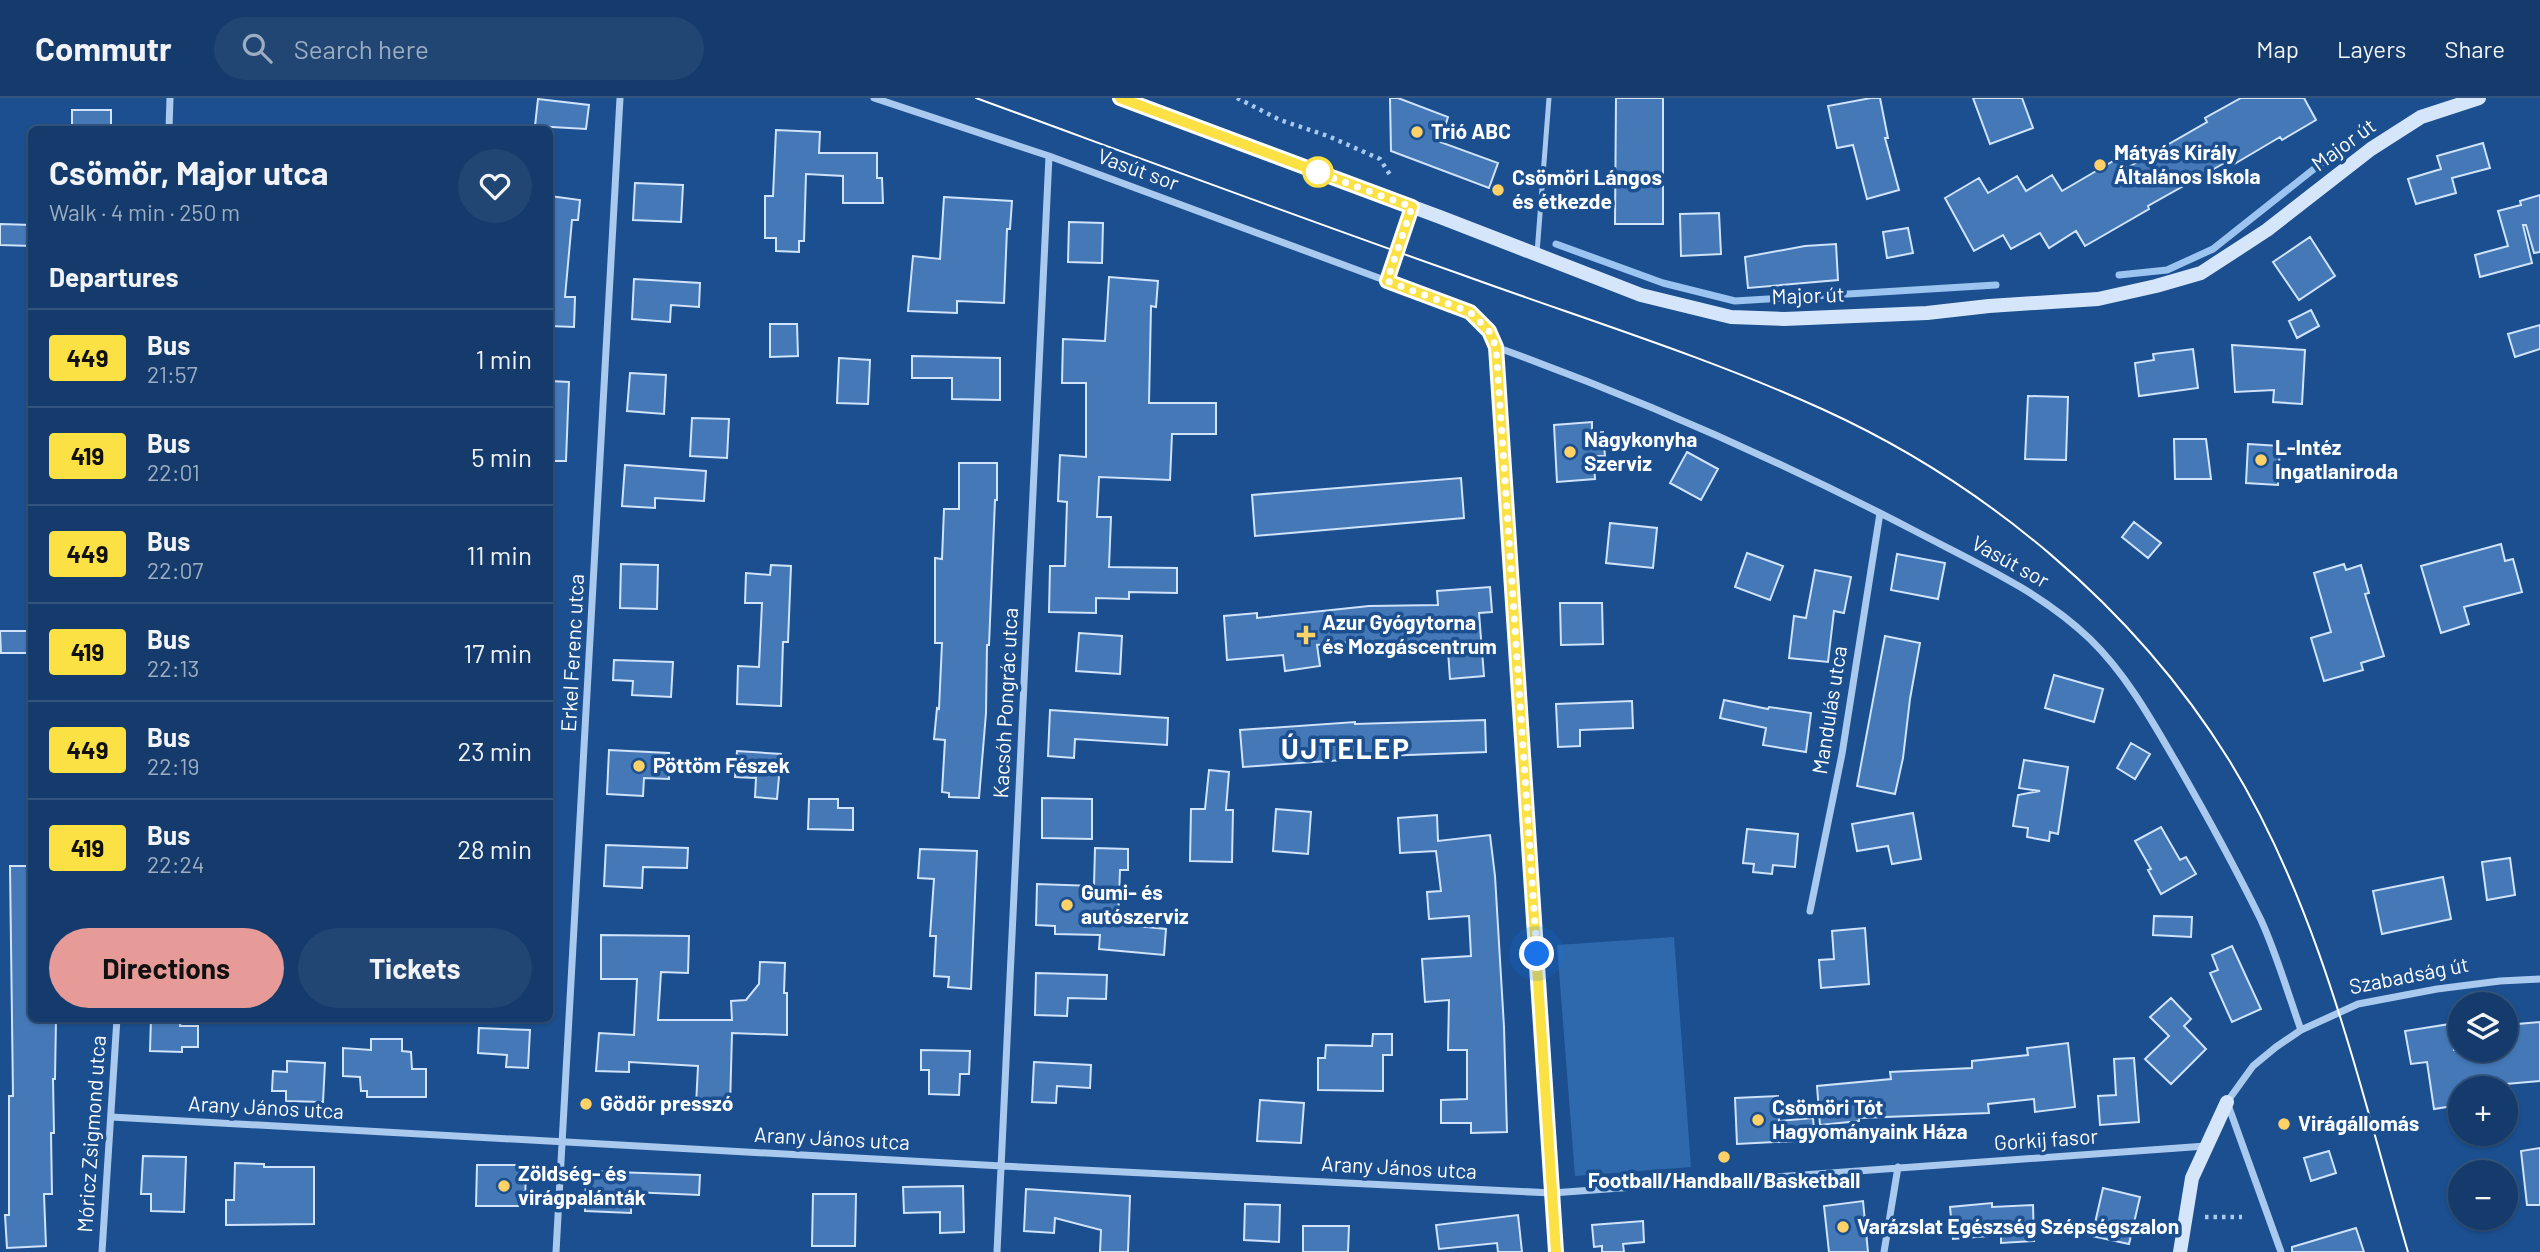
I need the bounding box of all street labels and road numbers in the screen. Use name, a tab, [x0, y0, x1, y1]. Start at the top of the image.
street label: Major út	[2306, 112, 2380, 175]
street label: Vasút sor	[1095, 142, 1183, 195]
street label: Major út	[1771, 281, 1845, 308]
street label: Vasút sor	[1968, 529, 2054, 592]
street label: Erkel Ferenc utca	[555, 573, 588, 733]
street label: Kacsóh Pongrác utca	[987, 607, 1022, 799]
street label: Mandulás utca	[1806, 644, 1851, 776]
street label: Szabadság út	[2347, 951, 2471, 998]
street label: Móricz Zsigmond utca	[71, 1034, 110, 1233]
street label: Arany János utca	[187, 1090, 345, 1123]
street label: Arany János utca	[753, 1121, 911, 1154]
street label: Gorkij fasor	[1993, 1122, 2099, 1155]
street label: Arany János utca	[1320, 1150, 1478, 1183]

